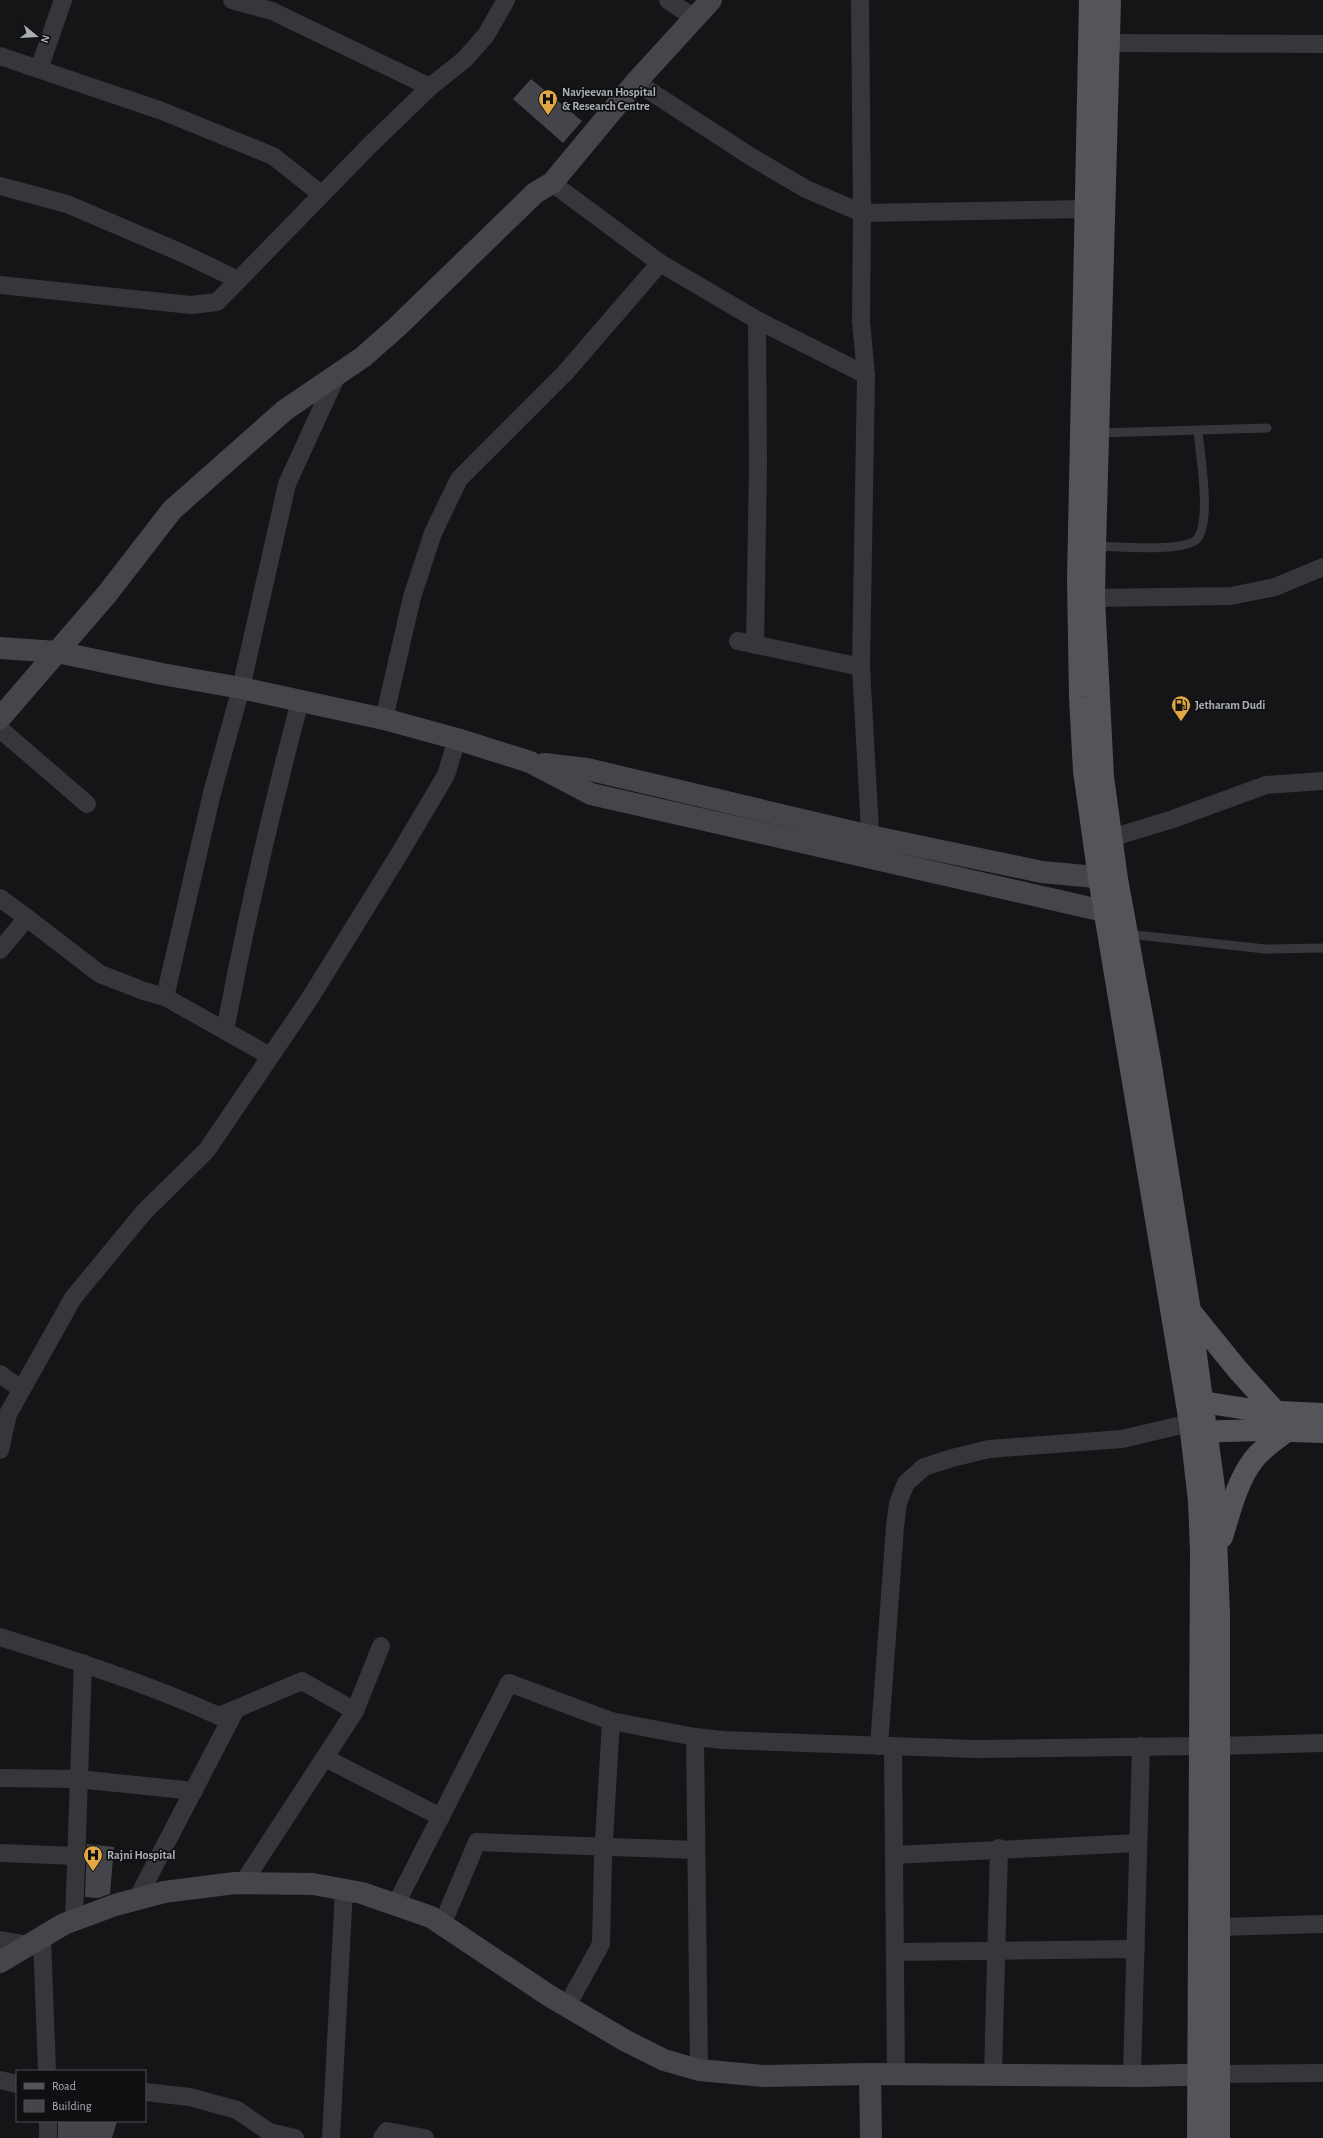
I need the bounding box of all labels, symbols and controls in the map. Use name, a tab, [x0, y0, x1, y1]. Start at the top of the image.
north arrow	[16, 16, 56, 56]
text: N	[39, 34, 51, 44]
place label: Navjeevan Hospital & Research Centre	[562, 86, 656, 112]
hospital icon: Navjeevan Hospital & Research Centre	[537, 88, 559, 116]
fuel station icon: Jetharam Dudi	[1170, 694, 1192, 722]
place label: Jetharam Dudi	[1195, 699, 1265, 711]
hospital icon: Rajni Hospital	[82, 1844, 104, 1872]
place label: Rajni Hospital	[107, 1849, 175, 1862]
legend	[16, 2070, 146, 2122]
text: Road	[52, 2080, 76, 2092]
text: Building	[52, 2100, 92, 2112]

